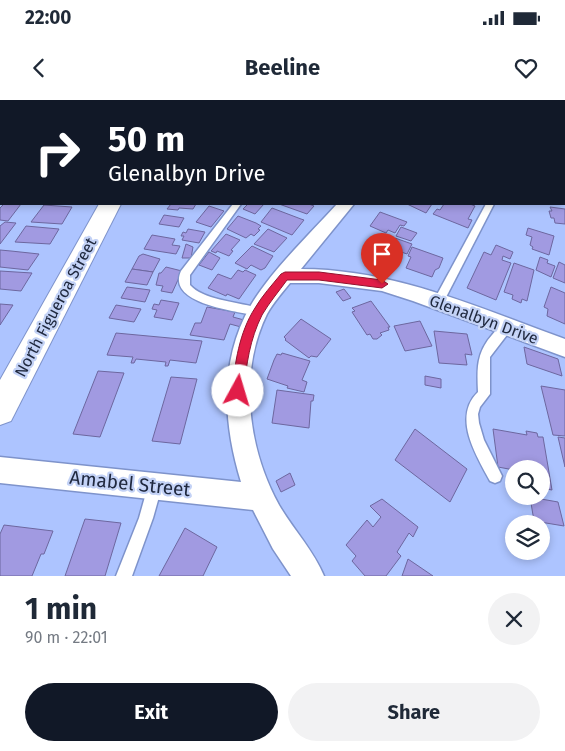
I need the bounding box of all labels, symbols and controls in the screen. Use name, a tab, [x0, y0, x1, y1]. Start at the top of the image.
text: 22:00	[25, 6, 71, 29]
icon: back	[25, 54, 53, 82]
text: Beeline	[245, 54, 320, 81]
icon: heart	[512, 54, 540, 82]
text: 50 m	[108, 118, 185, 160]
icon: right	[25, 120, 90, 185]
text: Glenalbyn Drive	[108, 160, 265, 187]
pin	[361, 233, 403, 284]
street label: North Figueroa Street	[11, 234, 100, 380]
icon: arrive	[368, 240, 396, 268]
street label: Glenalbyn Drive	[427, 291, 541, 348]
position arrow	[211, 364, 263, 416]
map controls	[505, 460, 550, 560]
button: search	[505, 460, 550, 505]
street label: Amabel Street	[68, 466, 192, 501]
button: layers	[505, 515, 550, 560]
text: 1 min	[25, 591, 97, 627]
button: close	[488, 593, 540, 645]
text: 90 m · 22:01	[25, 628, 108, 647]
button: Exit	[25, 683, 278, 741]
button: Share	[288, 683, 540, 741]

